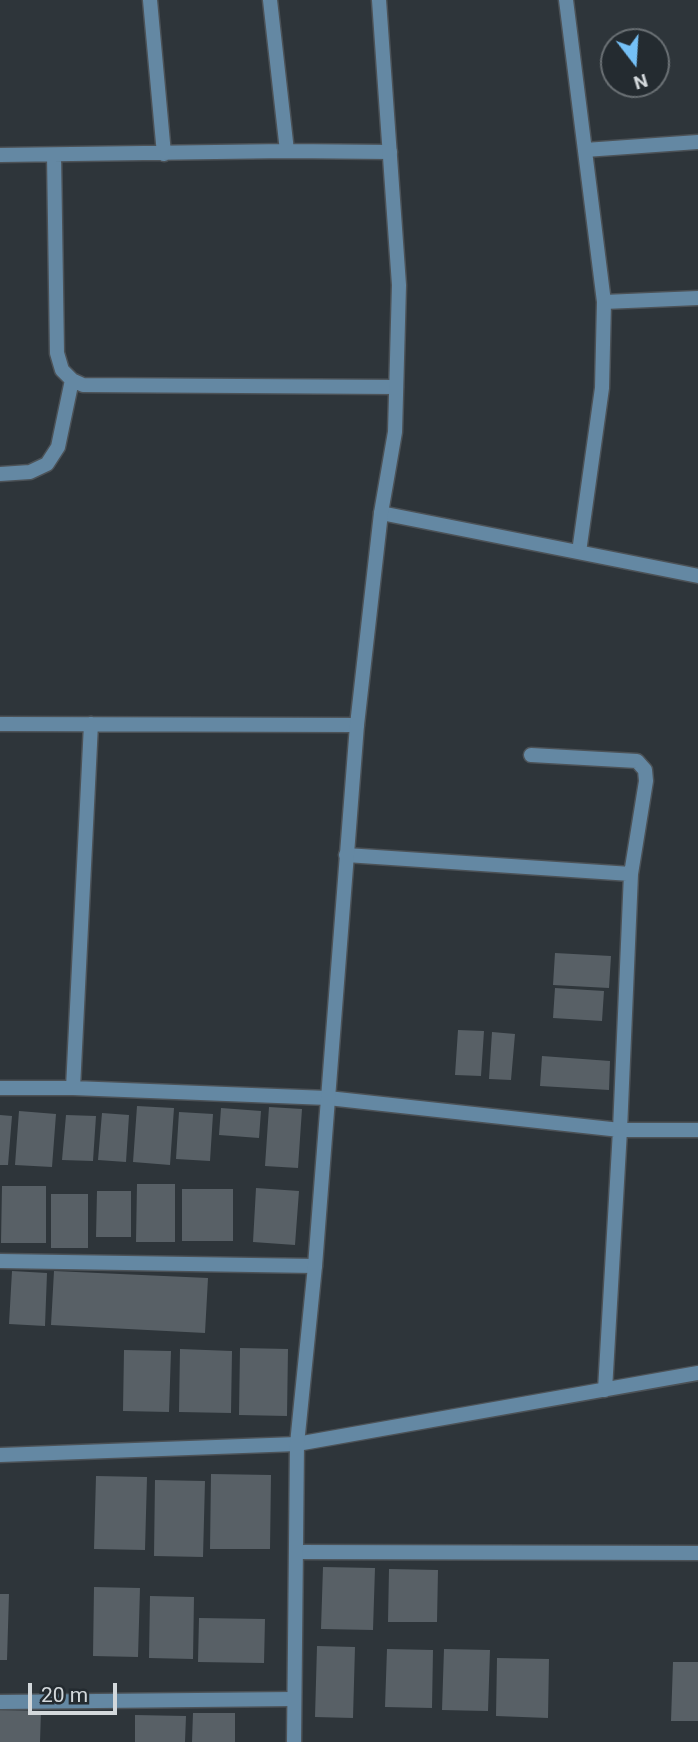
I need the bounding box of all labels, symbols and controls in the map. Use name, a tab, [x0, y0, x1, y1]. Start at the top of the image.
north arrow	[600, 28, 670, 98]
text: N	[631, 69, 650, 95]
scale bar	[32, 1668, 121, 1712]
text: 20 m	[41, 1683, 88, 1707]

